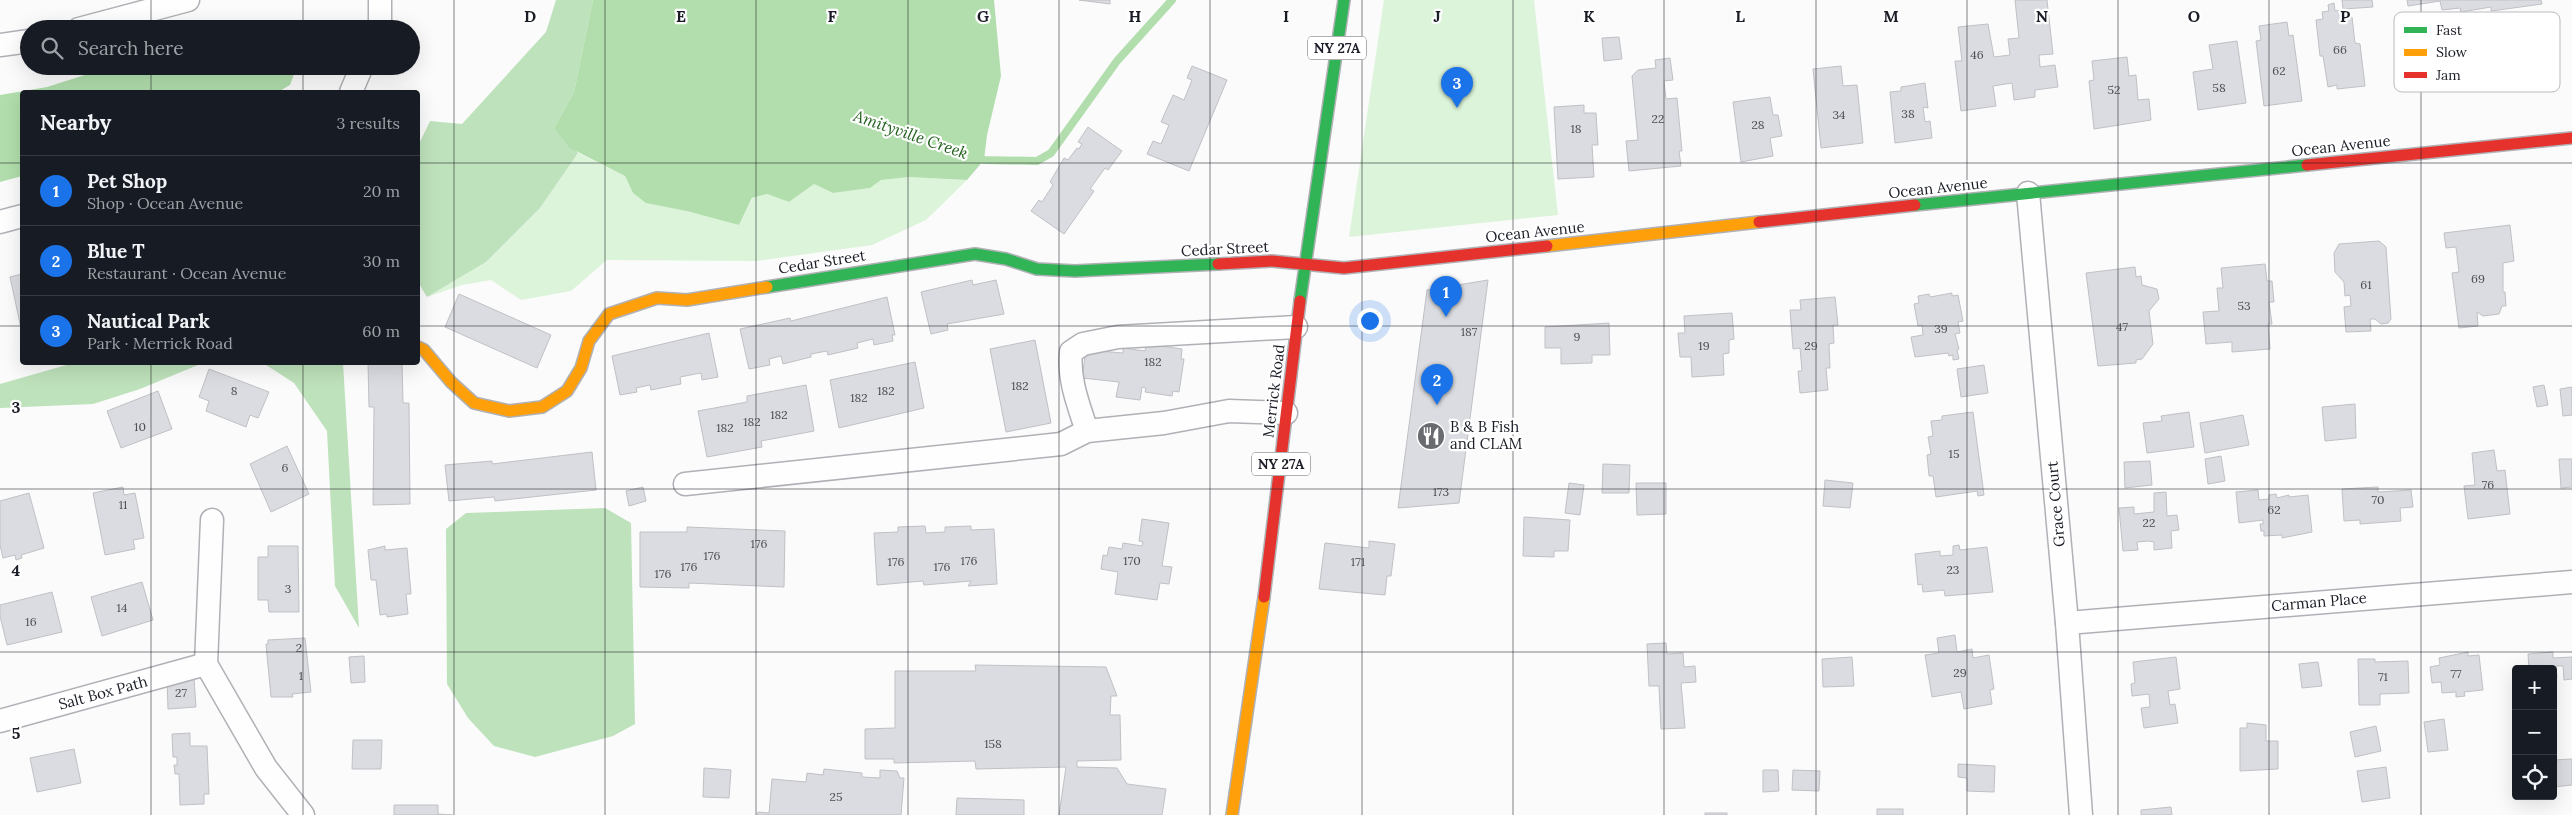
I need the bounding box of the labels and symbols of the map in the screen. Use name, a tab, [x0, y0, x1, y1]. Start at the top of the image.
text: D	[524, 6, 536, 26]
text: E	[676, 6, 686, 26]
text: F	[827, 6, 837, 26]
text: G	[977, 6, 989, 26]
text: H	[1129, 6, 1142, 26]
text: I	[1283, 6, 1289, 26]
text: J	[1433, 6, 1441, 26]
text: K	[1583, 6, 1595, 26]
text: L	[1735, 6, 1745, 26]
text: M	[1883, 6, 1899, 26]
text: N	[2036, 6, 2048, 26]
text: O	[2188, 6, 2200, 26]
text: P	[2340, 6, 2350, 26]
legend	[2394, 12, 2560, 92]
text: Fast	[2436, 21, 2463, 39]
road number: NY 27A	[1308, 36, 1366, 59]
house number: 66	[2333, 42, 2347, 57]
text: Slow	[2436, 43, 2468, 61]
house number: 46	[1970, 47, 1984, 62]
house number: 62	[2272, 63, 2286, 78]
text: Jam	[2435, 66, 2461, 84]
pin: 3	[1441, 67, 1473, 108]
house number: 58	[2212, 80, 2226, 95]
house number: 52	[2108, 82, 2120, 97]
water label: Amityville Creek	[850, 105, 971, 163]
house number: 38	[1901, 106, 1915, 121]
house number: 34	[1832, 107, 1846, 122]
house number: 22	[1652, 111, 1664, 126]
house number: 28	[1751, 117, 1765, 132]
house number: 18	[1570, 121, 1582, 136]
street label: Ocean Avenue	[2290, 131, 2391, 160]
street label: Ocean Avenue	[1887, 173, 1988, 202]
street label: Ocean Avenue	[1484, 217, 1585, 246]
street label: Cedar Street	[1180, 237, 1270, 260]
street label: Cedar Street	[777, 245, 867, 278]
house number: 69	[2471, 271, 2485, 286]
pin: 1	[1430, 276, 1462, 317]
house number: 61	[2360, 277, 2372, 292]
house number: 53	[2237, 298, 2251, 313]
your location	[1357, 308, 1383, 334]
house number: 47	[2116, 319, 2128, 334]
house number: 39	[1934, 321, 1948, 336]
house number: 187	[1461, 324, 1478, 339]
house number: 9	[1574, 329, 1581, 344]
house number: 19	[1698, 338, 1710, 353]
house number: 29	[1804, 338, 1818, 353]
street label: Merrick Road	[1258, 343, 1289, 439]
house number: 182	[1144, 354, 1162, 369]
pin: 2	[1421, 364, 1453, 405]
house number: 182	[1011, 378, 1029, 393]
house number: 8	[231, 383, 238, 398]
house number: 182	[877, 383, 895, 398]
house number: 182	[850, 390, 868, 405]
text: 3	[12, 397, 21, 417]
house number: 182	[770, 407, 788, 422]
house number: 182	[743, 414, 761, 429]
place label: B & B Fish and CLAM	[1450, 417, 1523, 453]
house number: 10	[134, 419, 146, 434]
house number: 182	[716, 420, 734, 435]
restaurant icon: B & B Fish and CLAM	[1416, 421, 1446, 451]
house number: 15	[1949, 446, 1959, 461]
road number: NY 27A	[1252, 452, 1310, 476]
house number: 6	[282, 460, 289, 475]
street label: Grace Court	[2042, 460, 2069, 548]
house number: 76	[2482, 477, 2494, 492]
house number: 173	[1433, 484, 1450, 499]
house number: 70	[2372, 492, 2384, 507]
house number: 11	[119, 497, 127, 512]
house number: 62	[2267, 502, 2281, 517]
house number: 22	[2143, 515, 2155, 530]
house number: 176	[751, 536, 767, 551]
house number: 176	[704, 548, 720, 563]
house number: 176	[961, 553, 977, 568]
house number: 170	[1123, 553, 1141, 568]
house number: 176	[888, 554, 904, 569]
house number: 171	[1351, 554, 1365, 569]
house number: 176	[681, 559, 697, 574]
house number: 176	[934, 559, 950, 574]
text: 4	[12, 560, 21, 580]
house number: 23	[1947, 562, 1960, 577]
house number: 176	[655, 566, 671, 581]
house number: 3	[285, 581, 292, 596]
street label: Carman Place	[2270, 588, 2367, 615]
house number: 14	[117, 600, 128, 615]
house number: 16	[25, 614, 37, 629]
house number: 2	[296, 640, 302, 655]
house number: 29	[1953, 665, 1967, 680]
house number: 77	[2450, 666, 2462, 681]
house number: 1	[299, 668, 303, 683]
house number: 71	[2378, 669, 2388, 684]
street label: Salt Box Path	[56, 672, 149, 714]
house number: 27	[175, 685, 187, 700]
text: 5	[12, 723, 21, 743]
house number: 158	[984, 736, 1002, 751]
house number: 25	[830, 789, 842, 804]

